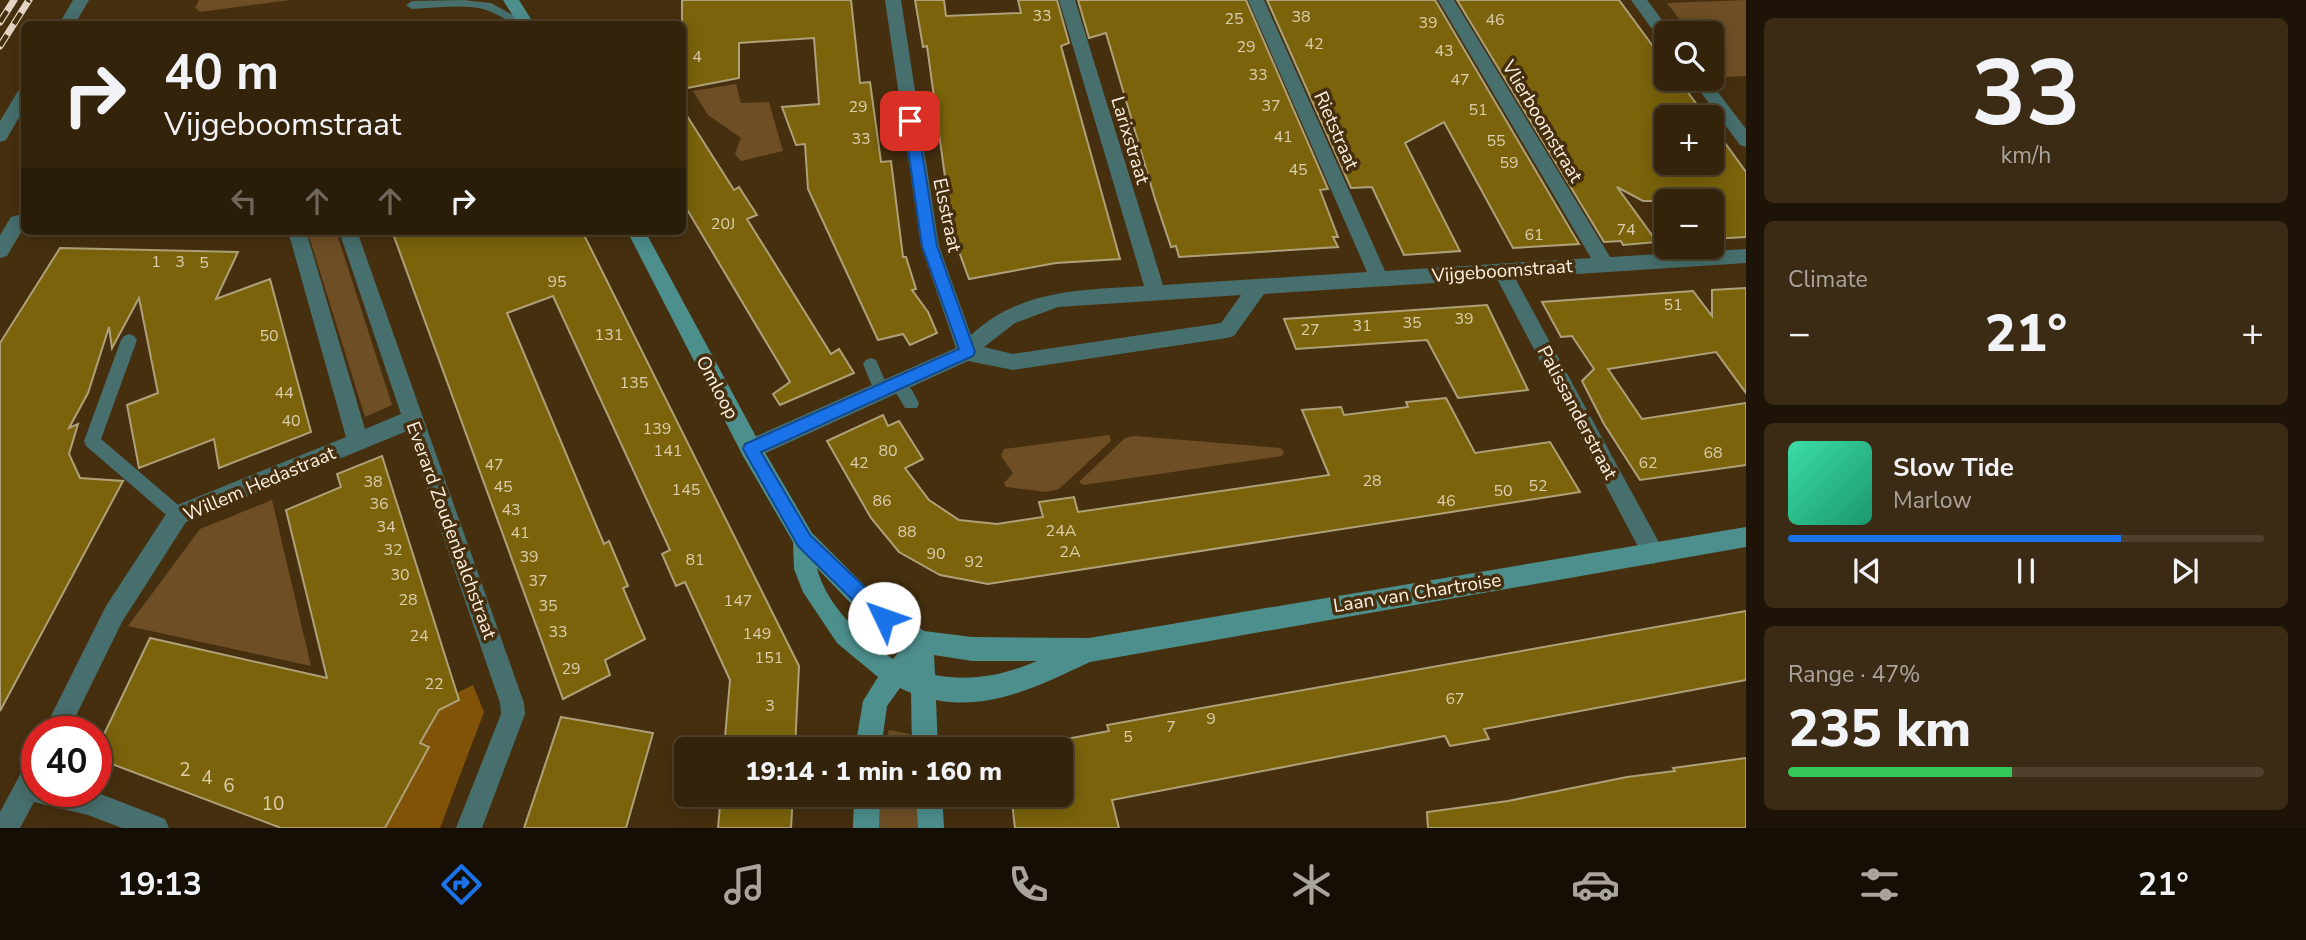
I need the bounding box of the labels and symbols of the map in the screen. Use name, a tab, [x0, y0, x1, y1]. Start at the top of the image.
house number: 33	[1032, 5, 1052, 27]
house number: 38	[1291, 6, 1311, 28]
house number: 25	[1224, 8, 1244, 30]
house number: 46	[1485, 9, 1505, 31]
house number: 39	[1418, 12, 1438, 34]
house number: 42	[1304, 33, 1324, 55]
house number: 29	[1236, 36, 1256, 58]
house number: 43	[1434, 40, 1454, 62]
house number: 4	[692, 46, 702, 68]
street label: Vlierboomstraat	[1495, 55, 1589, 188]
house number: 33	[1248, 64, 1268, 86]
house number: 47	[1450, 69, 1470, 91]
street label: Rietstraat	[1307, 87, 1365, 174]
pin	[880, 91, 940, 151]
street label: Larixstraat	[1104, 93, 1156, 188]
house number: 37	[1261, 95, 1281, 117]
house number: 29	[848, 96, 868, 118]
house number: 51	[1468, 99, 1488, 121]
house number: 41	[1273, 126, 1293, 148]
house number: 33	[851, 128, 871, 150]
house number: 55	[1486, 130, 1506, 152]
house number: 59	[1499, 152, 1519, 174]
house number: 45	[1288, 159, 1308, 181]
street label: Elsstraat	[927, 176, 968, 255]
house number: 20J	[711, 213, 735, 235]
house number: 74	[1616, 219, 1636, 241]
house number: 61	[1524, 224, 1544, 246]
house number: 1	[151, 251, 161, 273]
house number: 3	[175, 251, 185, 273]
house number: 5	[199, 252, 209, 274]
street label: Vijgeboomstraat	[1430, 253, 1574, 289]
house number: 95	[547, 271, 567, 293]
house number: 51	[1663, 294, 1683, 316]
house number: 39	[1454, 308, 1474, 330]
house number: 35	[1402, 312, 1422, 334]
house number: 31	[1352, 315, 1372, 337]
house number: 27	[1300, 319, 1320, 341]
house number: 131	[595, 324, 623, 346]
house number: 50	[259, 325, 279, 347]
street label: Palissanderstraat	[1531, 341, 1623, 484]
street label: Omloop	[690, 351, 745, 424]
house number: 135	[620, 372, 648, 394]
house number: 44	[274, 382, 294, 404]
house number: 40	[281, 410, 301, 432]
street label: Everard Zoudenbalchstraat	[400, 418, 503, 643]
house number: 139	[643, 418, 671, 440]
street label: Willem Hedastraat	[179, 440, 340, 528]
house number: 141	[654, 440, 682, 462]
house number: 80	[878, 440, 898, 462]
house number: 68	[1703, 442, 1723, 464]
house number: 42	[849, 452, 869, 474]
house number: 62	[1638, 452, 1658, 474]
house number: 47	[484, 454, 504, 476]
house number: 28	[1362, 470, 1382, 492]
house number: 38	[363, 471, 383, 493]
house number: 52	[1528, 475, 1548, 497]
house number: 45	[493, 476, 513, 498]
house number: 145	[672, 479, 700, 501]
house number: 50	[1493, 480, 1513, 502]
house number: 86	[872, 490, 892, 512]
house number: 46	[1436, 490, 1456, 512]
house number: 36	[369, 493, 389, 515]
house number: 43	[501, 499, 521, 521]
house number: 34	[376, 516, 396, 538]
house number: 24A	[1046, 520, 1077, 542]
house number: 88	[897, 521, 917, 543]
house number: 41	[510, 522, 530, 544]
house number: 32	[383, 539, 403, 561]
house number: 2A	[1059, 541, 1081, 563]
house number: 90	[926, 543, 946, 565]
house number: 39	[519, 546, 539, 568]
house number: 81	[685, 549, 705, 571]
house number: 92	[964, 551, 984, 573]
house number: 30	[390, 564, 410, 586]
street label: Laan van Chartroise	[1331, 567, 1503, 619]
house number: 37	[528, 570, 548, 592]
position arrow	[847, 581, 921, 655]
house number: 28	[398, 589, 418, 611]
house number: 147	[724, 590, 752, 612]
house number: 35	[538, 595, 558, 617]
house number: 33	[548, 621, 568, 643]
house number: 149	[743, 623, 771, 645]
house number: 24	[409, 625, 429, 647]
house number: 151	[755, 647, 783, 669]
house number: 29	[561, 658, 581, 680]
house number: 22	[424, 673, 444, 695]
house number: 67	[1445, 688, 1465, 710]
house number: 3	[765, 695, 775, 717]
house number: 9	[1206, 708, 1216, 730]
speed limit sign: 40	[21, 716, 112, 807]
house number: 7	[1166, 716, 1176, 738]
house number: 5	[1123, 726, 1133, 748]
house number: 2	[179, 757, 191, 783]
house number: 4	[201, 765, 213, 791]
house number: 6	[223, 773, 235, 799]
house number: 10	[262, 791, 284, 817]

